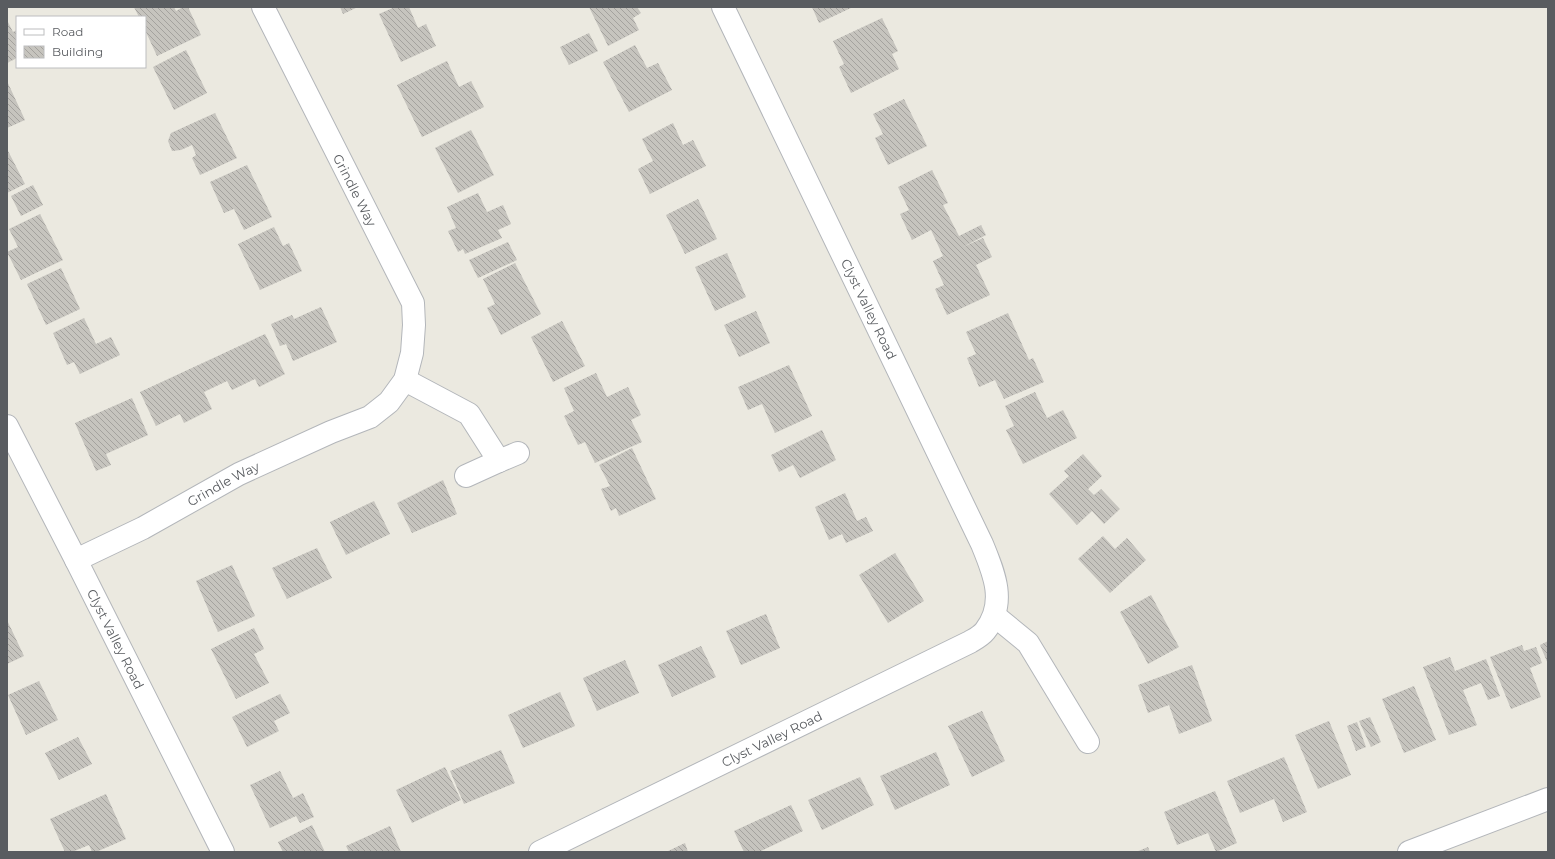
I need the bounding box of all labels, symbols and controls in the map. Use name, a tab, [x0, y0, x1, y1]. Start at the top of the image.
legend	[16, 16, 146, 68]
text: Road	[52, 24, 83, 39]
text: Building	[52, 44, 103, 59]
street label: Grindle Way	[330, 151, 381, 230]
street label: Clyst Valley Road	[838, 256, 900, 362]
street label: Grindle Way	[184, 458, 263, 509]
street label: Clyst Valley Road	[84, 586, 148, 692]
street label: Clyst Valley Road	[719, 707, 825, 770]

